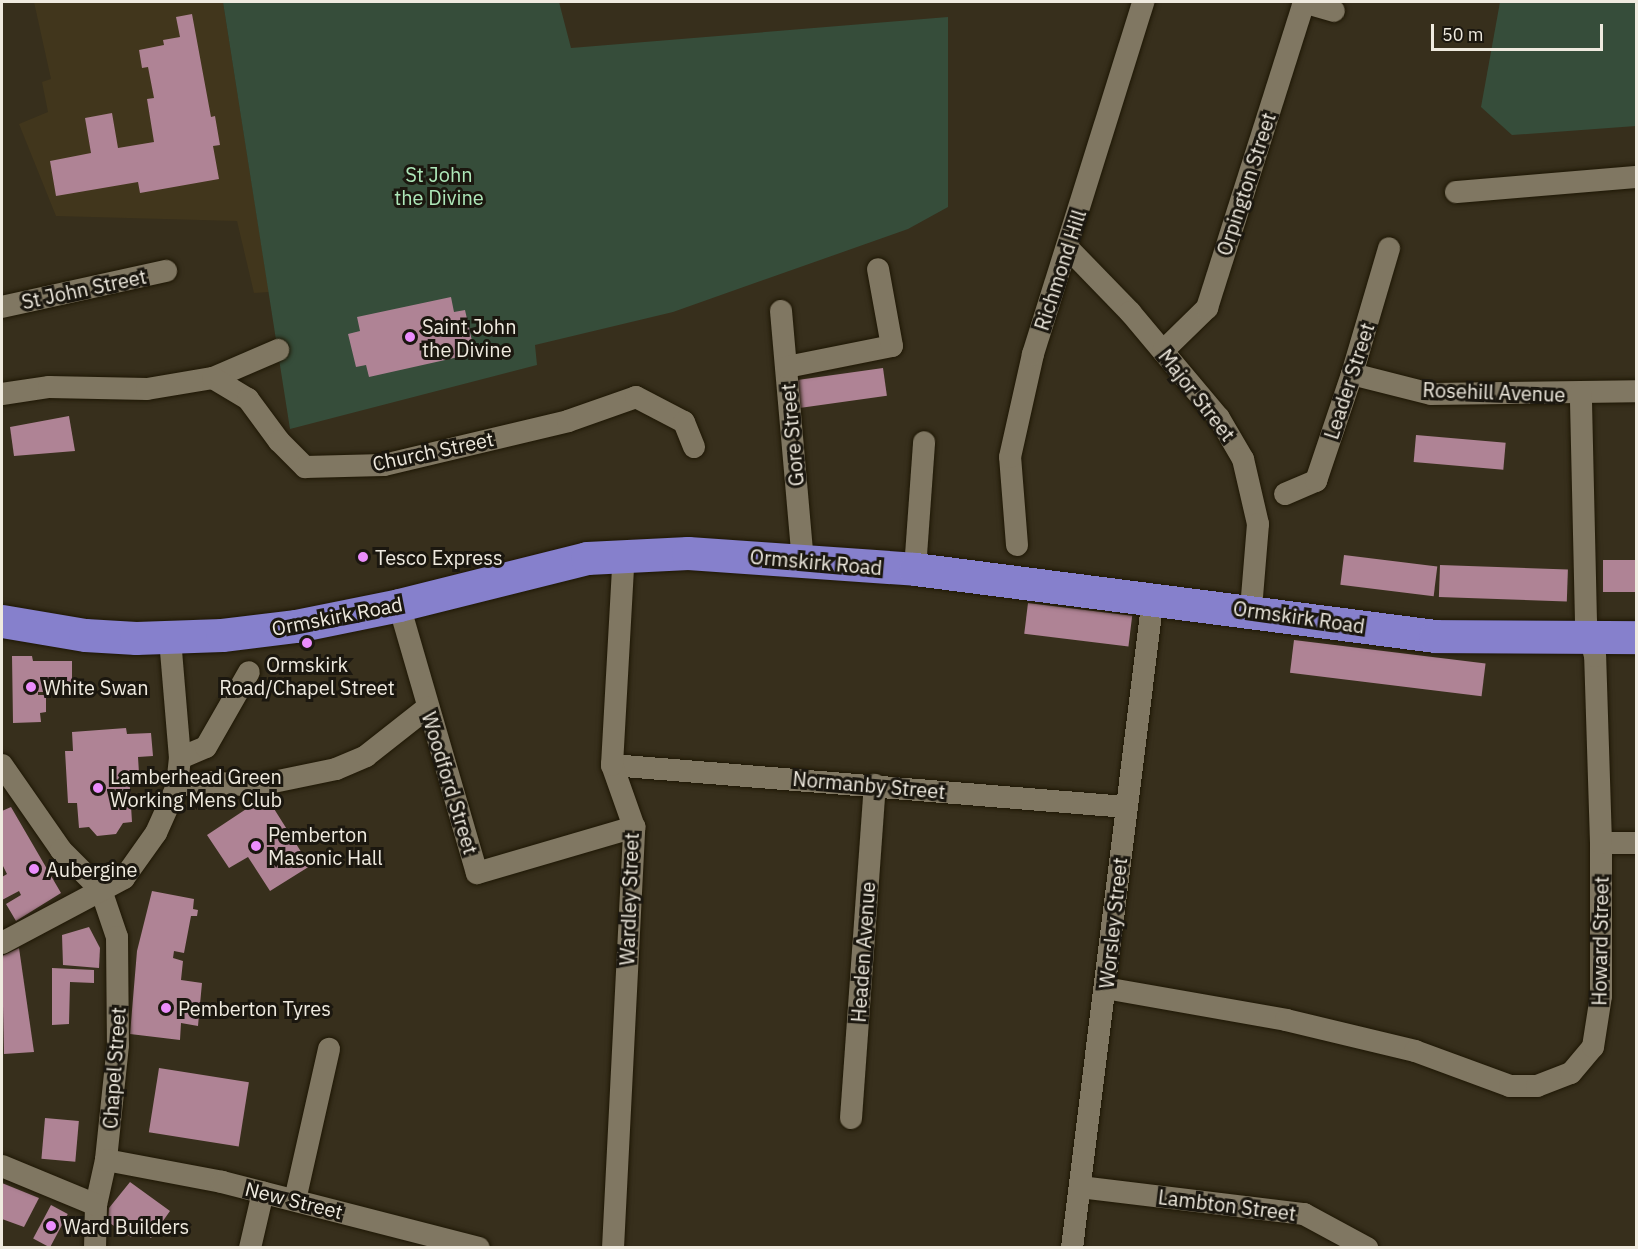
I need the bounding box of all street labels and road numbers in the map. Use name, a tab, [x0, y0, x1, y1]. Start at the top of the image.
street label: Orpington Street	[1212, 109, 1280, 259]
street label: Richmond Hill	[1029, 207, 1091, 333]
street label: St John Street	[19, 264, 149, 314]
street label: Leader Street	[1319, 320, 1379, 442]
street label: Major Street	[1154, 344, 1240, 446]
street label: Rosehill Avenue	[1422, 378, 1566, 406]
street label: Gore Street	[776, 383, 808, 487]
street label: Church Street	[370, 426, 496, 476]
street label: Ormskirk Road	[749, 544, 883, 580]
street label: Ormskirk Road	[270, 592, 404, 640]
street label: Ormskirk Road	[1232, 596, 1366, 638]
street label: Woodford Street	[417, 709, 483, 857]
street label: Normanby Street	[792, 766, 946, 804]
street label: Wardley Street	[615, 832, 643, 966]
street label: Worsley Street	[1094, 856, 1132, 990]
street label: Howard Street	[1587, 876, 1613, 1006]
street label: Headen Avenue	[846, 881, 880, 1023]
street label: Chapel Street	[98, 1006, 130, 1130]
street label: New Street	[243, 1176, 345, 1224]
street label: Lambton Street	[1157, 1185, 1297, 1225]

